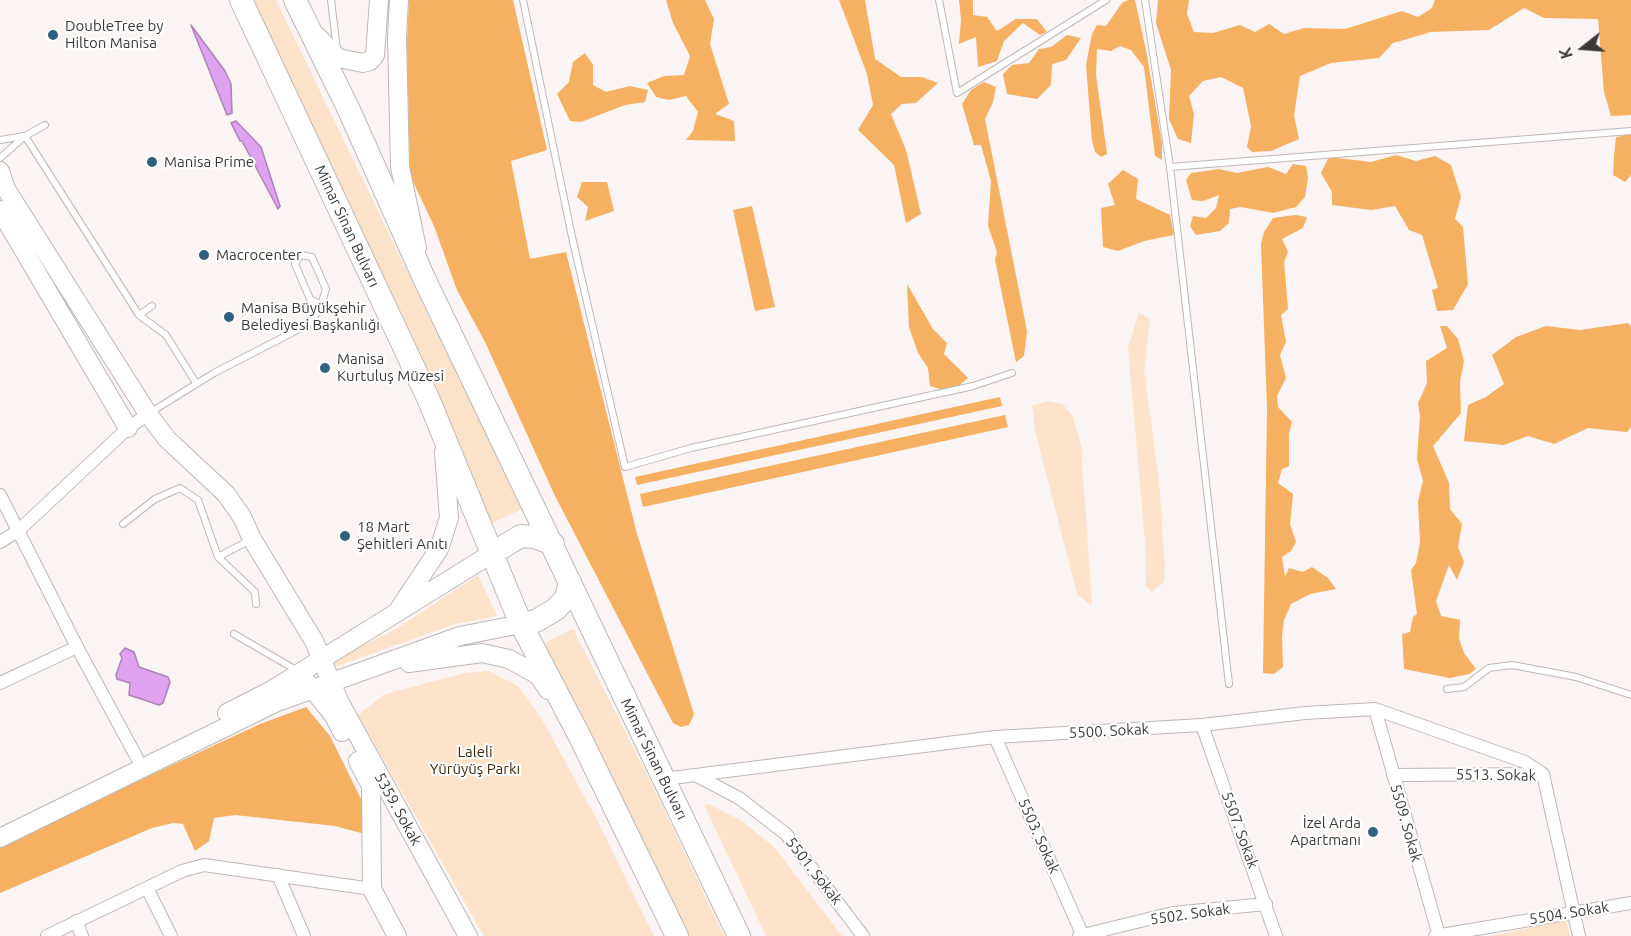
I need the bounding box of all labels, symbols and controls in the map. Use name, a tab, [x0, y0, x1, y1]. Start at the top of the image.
place label: DoubleTree by Hilton Manisa	[65, 17, 163, 52]
north arrow	[1553, 18, 1613, 78]
marker: DoubleTree by Hilton Manisa	[46, 28, 60, 42]
text: K	[1556, 46, 1576, 61]
place label: Manisa Prime	[164, 153, 254, 171]
marker: Manisa Prime	[145, 155, 159, 169]
street label: Mimar Sinan Bulvarı	[311, 162, 383, 290]
place label: Macrocenter	[216, 246, 302, 264]
marker: Macrocenter	[197, 248, 211, 262]
place label: Manisa Büyükşehir Belediyesi Başkanlığı	[241, 299, 380, 334]
marker: Manisa Büyükşehir Belediyesi Başkanlığı	[222, 310, 236, 324]
place label: Manisa Kurtuluş Müzesi	[337, 350, 444, 385]
marker: Manisa Kurtuluş Müzesi	[318, 361, 332, 375]
place label: 18 Mart Şehitleri Anıtı	[357, 518, 448, 553]
marker: 18 Mart Şehitleri Anıtı	[338, 529, 352, 543]
street label: Mimar Sinan Bulvarı	[617, 695, 691, 823]
street label: 5500. Sokak	[1068, 720, 1150, 742]
park label: Laleli Yürüyüş Parkı	[430, 743, 520, 778]
street label: 5513. Sokak	[1456, 765, 1536, 785]
street label: 5359. Sokak	[371, 769, 425, 849]
street label: 5509. Sokak	[1386, 782, 1426, 864]
street label: 5507. Sokak	[1218, 789, 1262, 871]
street label: 5503. Sokak	[1014, 796, 1064, 876]
place label: İzel Arda Apartmanı	[1290, 814, 1361, 849]
marker: İzel Arda Apartmanı	[1366, 825, 1380, 839]
street label: 5501. Sokak	[782, 834, 846, 908]
street label: 5504. Sokak	[1528, 898, 1610, 928]
street label: 5502. Sokak	[1149, 899, 1231, 929]

